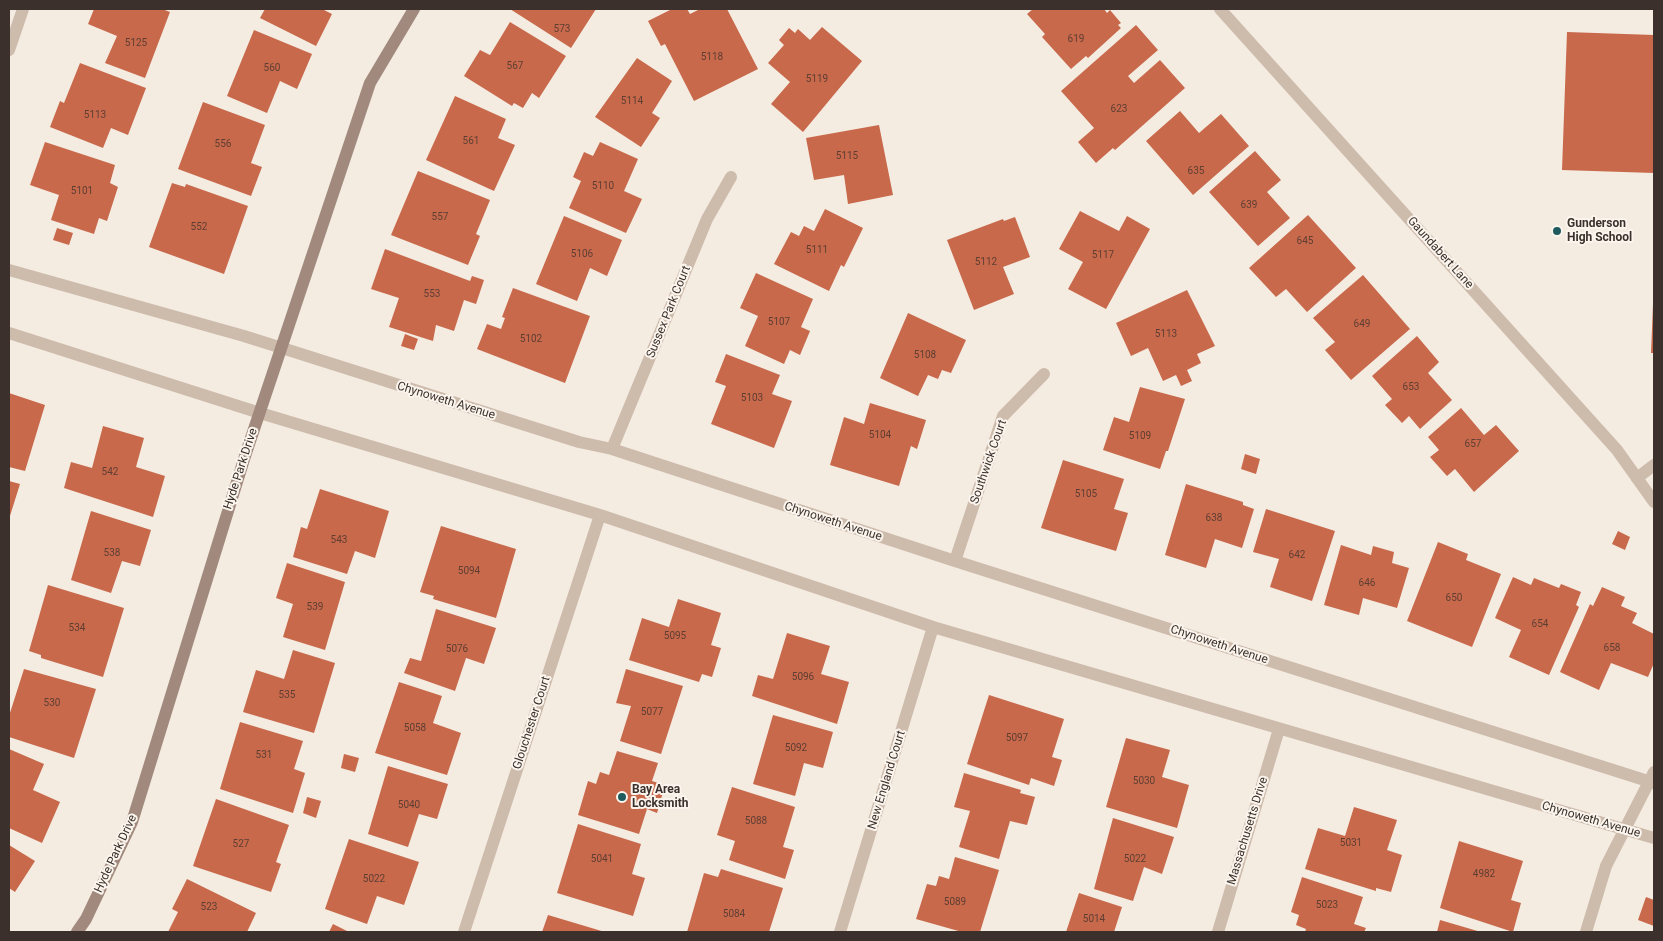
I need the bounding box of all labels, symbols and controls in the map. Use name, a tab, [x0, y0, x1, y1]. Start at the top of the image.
house number: 573	[554, 23, 570, 35]
house number: 619	[1068, 33, 1084, 45]
house number: 5125	[125, 37, 147, 49]
house number: 5118	[701, 51, 723, 63]
house number: 567	[507, 60, 523, 72]
house number: 560	[264, 62, 280, 74]
house number: 5119	[806, 73, 828, 85]
house number: 5114	[621, 95, 643, 107]
house number: 623	[1111, 103, 1127, 115]
house number: 5113	[84, 109, 106, 121]
house number: 561	[463, 135, 479, 147]
house number: 556	[215, 138, 231, 150]
house number: 5115	[836, 150, 858, 162]
house number: 635	[1188, 165, 1204, 177]
house number: 5110	[592, 180, 614, 192]
house number: 5101	[71, 185, 93, 197]
house number: 639	[1241, 199, 1257, 211]
house number: 557	[432, 211, 448, 223]
street label: Gaundabert Lane	[1404, 214, 1476, 292]
place label: Gunderson High School	[1567, 217, 1632, 245]
house number: 552	[191, 221, 207, 233]
marker: Gunderson High School	[1551, 225, 1563, 237]
house number: 645	[1297, 235, 1313, 247]
house number: 5111	[806, 244, 828, 256]
house number: 5106	[571, 248, 593, 260]
house number: 5117	[1092, 249, 1114, 261]
house number: 5112	[975, 256, 997, 268]
street label: Sussex Park Court	[644, 264, 694, 360]
house number: 553	[424, 288, 440, 300]
house number: 5107	[768, 316, 790, 328]
house number: 649	[1354, 318, 1370, 330]
house number: 5113	[1155, 328, 1177, 340]
house number: 5102	[520, 333, 542, 345]
house number: 5108	[914, 349, 936, 361]
street label: Chynoweth Avenue	[395, 379, 497, 423]
house number: 653	[1403, 381, 1419, 393]
house number: 5103	[741, 392, 763, 404]
street label: Southwick Court	[968, 418, 1010, 506]
street label: Hyde Park Drive	[221, 427, 261, 511]
house number: 5104	[869, 429, 891, 441]
house number: 5109	[1129, 430, 1151, 442]
house number: 657	[1465, 438, 1481, 450]
house number: 542	[102, 466, 118, 478]
house number: 5105	[1075, 488, 1097, 500]
street label: Chynoweth Avenue	[782, 499, 884, 545]
house number: 638	[1206, 512, 1222, 524]
house number: 543	[331, 534, 347, 546]
house number: 538	[104, 547, 120, 559]
house number: 642	[1289, 549, 1305, 561]
house number: 5094	[458, 565, 480, 577]
house number: 646	[1359, 577, 1375, 589]
house number: 650	[1446, 592, 1462, 604]
house number: 539	[307, 601, 323, 613]
house number: 654	[1532, 618, 1548, 630]
house number: 534	[69, 622, 85, 634]
street label: Chynoweth Avenue	[1168, 622, 1270, 668]
house number: 5095	[664, 630, 686, 642]
house number: 658	[1604, 642, 1620, 654]
house number: 5076	[446, 643, 468, 655]
house number: 5096	[792, 671, 814, 683]
street label: Glouchester Court	[510, 675, 554, 771]
house number: 535	[279, 689, 295, 701]
house number: 530	[44, 697, 60, 709]
house number: 5077	[641, 706, 663, 718]
house number: 5058	[404, 722, 426, 734]
street label: New England Court	[865, 729, 909, 831]
house number: 5097	[1006, 732, 1028, 744]
house number: 5092	[785, 742, 807, 754]
house number: 531	[256, 749, 272, 761]
house number: 5030	[1133, 775, 1155, 787]
street label: Massachusetts Drive	[1225, 775, 1271, 887]
place label: Bay Area Locksmith	[632, 783, 688, 811]
marker: Bay Area Locksmith	[616, 791, 628, 803]
house number: 5040	[398, 799, 420, 811]
street label: Chynoweth Avenue	[1540, 799, 1642, 841]
street label: Hyde Park Drive	[92, 813, 140, 895]
house number: 5088	[745, 815, 767, 827]
house number: 5031	[1340, 837, 1362, 849]
house number: 527	[233, 838, 249, 850]
house number: 5041	[591, 853, 613, 865]
house number: 5022	[1124, 853, 1146, 865]
house number: 4982	[1473, 868, 1495, 880]
house number: 5022	[363, 873, 385, 885]
house number: 5089	[944, 896, 966, 908]
house number: 5023	[1316, 899, 1338, 911]
house number: 523	[201, 901, 217, 913]
house number: 5084	[723, 908, 745, 920]
house number: 5014	[1083, 913, 1105, 925]

